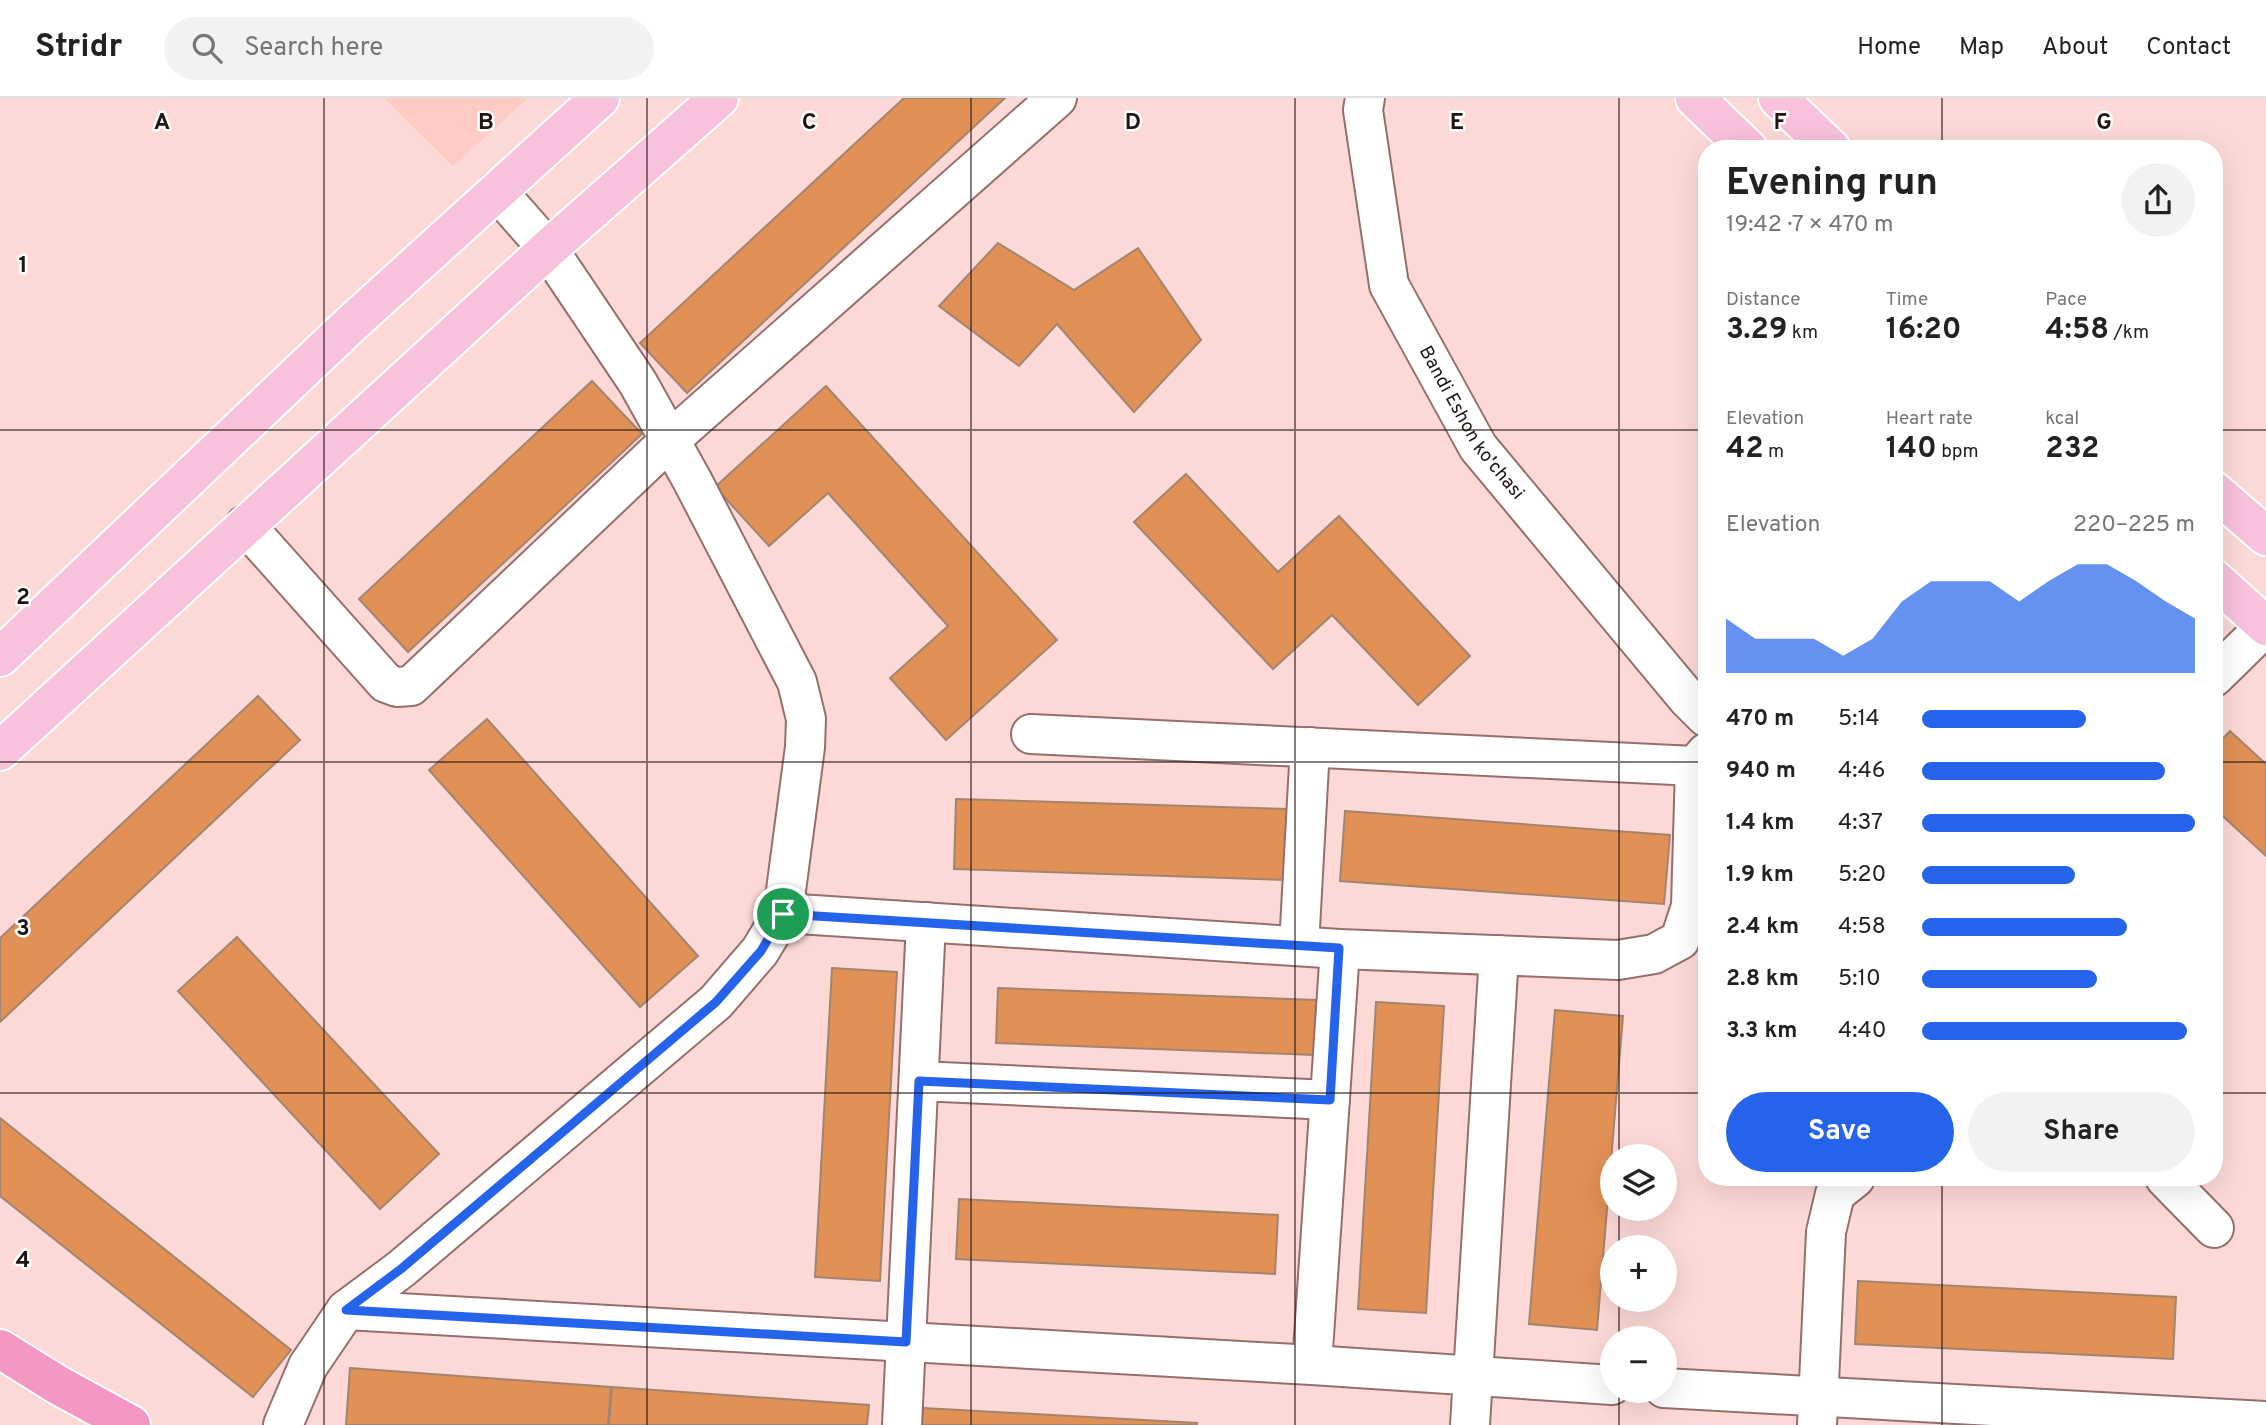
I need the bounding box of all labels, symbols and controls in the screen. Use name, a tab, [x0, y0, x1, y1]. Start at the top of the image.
search box	[164, 17, 654, 80]
text: Stridr	[35, 27, 122, 69]
icon: search	[188, 29, 226, 67]
text: Search here	[244, 32, 383, 65]
text: Home	[1857, 33, 1921, 63]
text: Map	[1959, 33, 2004, 63]
text: About	[2042, 33, 2108, 63]
text: Contact	[2146, 33, 2231, 63]
text: A	[154, 109, 170, 138]
text: B	[478, 109, 494, 138]
text: C	[802, 109, 816, 138]
text: D	[1125, 109, 1141, 138]
text: E	[1450, 109, 1464, 138]
text: F	[1773, 109, 1787, 138]
text: G	[2096, 109, 2112, 138]
text: Evening run	[1726, 160, 1938, 209]
button: share	[2121, 163, 2195, 237]
text: 19:42 · 7 × 470 m	[1726, 211, 1893, 240]
text: 1	[18, 252, 28, 281]
text: Distance	[1726, 288, 1801, 312]
text: Time	[1886, 288, 1928, 312]
text: Pace	[2045, 288, 2087, 312]
text: 3.29	[1726, 312, 1787, 349]
text: 16:20	[1886, 312, 1961, 349]
text: 4:58	[2045, 312, 2109, 349]
text: km	[1787, 321, 1818, 345]
text: /km	[2109, 321, 2149, 345]
street label: Bandi Eshon ko'chasi	[1413, 342, 1529, 505]
text: Elevation	[1726, 407, 1804, 431]
text: Heart rate	[1886, 407, 1973, 431]
text: kcal	[2045, 407, 2079, 431]
text: 42	[1726, 431, 1764, 468]
text: 140	[1886, 431, 1937, 468]
text: 232	[2045, 431, 2099, 468]
text: m	[1764, 440, 1784, 464]
text: bpm	[1937, 440, 1978, 464]
text: Elevation	[1726, 511, 1821, 540]
text: 220–225 m	[2073, 511, 2195, 540]
text: 2	[16, 584, 30, 613]
text: 470 m	[1726, 705, 1794, 734]
text: 5:14	[1838, 705, 1880, 734]
text: 940 m	[1726, 757, 1796, 786]
text: 4:46	[1838, 757, 1885, 786]
text: 1.4 km	[1726, 809, 1794, 838]
text: 4:37	[1838, 809, 1883, 838]
text: 1.9 km	[1726, 861, 1794, 890]
text: 5:20	[1838, 861, 1886, 890]
pin	[753, 884, 813, 944]
icon: arrive	[764, 895, 802, 933]
text: 2.4 km	[1726, 913, 1799, 942]
text: 4:58	[1838, 913, 1886, 942]
text: 3	[16, 915, 30, 944]
text: 2.8 km	[1726, 965, 1799, 994]
text: 5:10	[1838, 965, 1881, 994]
text: 3.3 km	[1726, 1017, 1797, 1046]
text: 4:40	[1838, 1017, 1887, 1046]
button: Save	[1726, 1092, 1954, 1172]
button: Share	[1968, 1092, 2195, 1172]
map controls	[1600, 1144, 1677, 1403]
button: layers	[1600, 1144, 1677, 1221]
button: +	[1600, 1235, 1677, 1312]
text: 4	[16, 1247, 30, 1276]
button: −	[1600, 1326, 1677, 1403]

